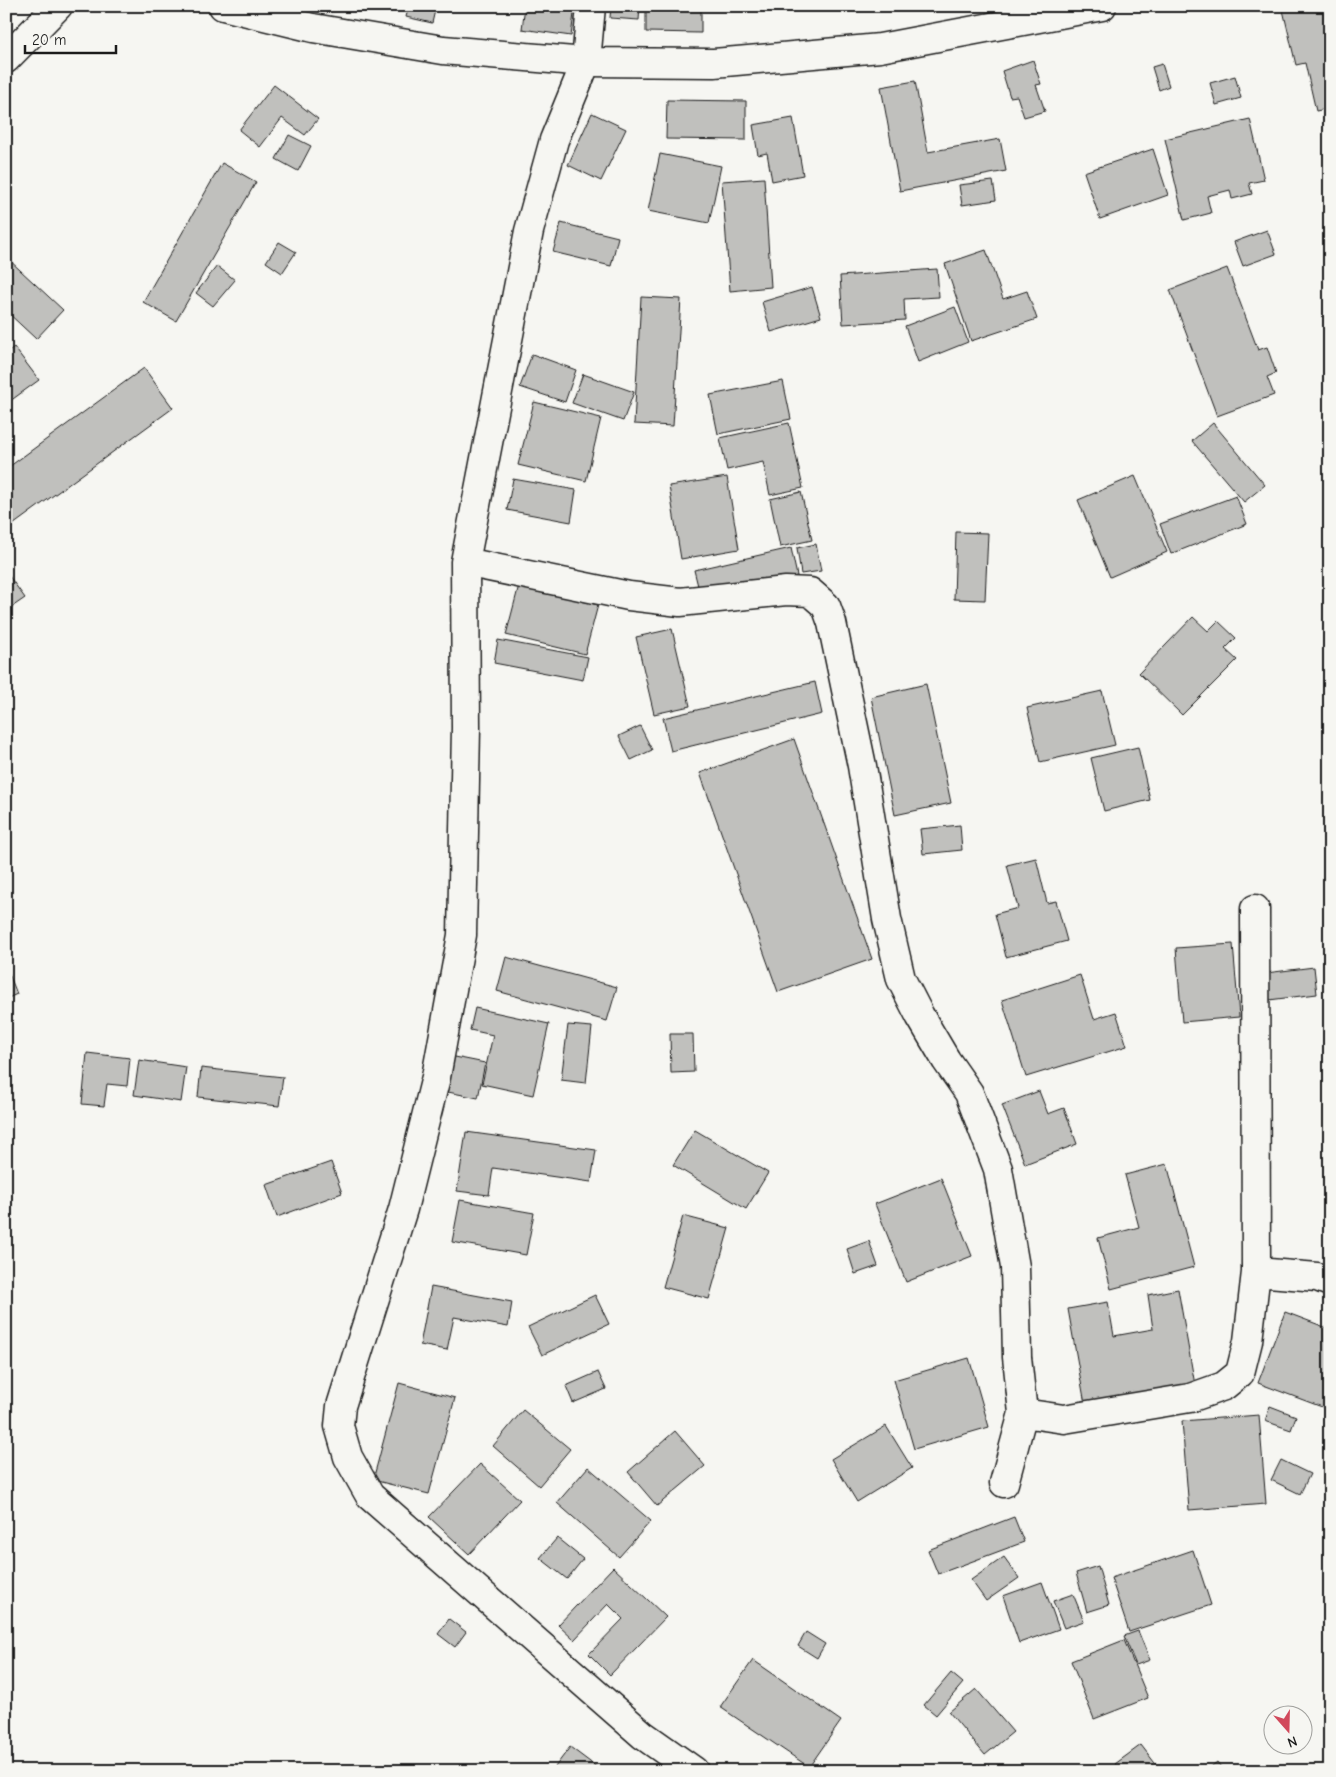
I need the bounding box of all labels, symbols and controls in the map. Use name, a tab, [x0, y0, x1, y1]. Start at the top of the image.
scale bar	[25, 22, 116, 54]
text: 20 m	[32, 31, 66, 49]
north arrow	[1264, 1704, 1314, 1754]
text: N	[1285, 1732, 1299, 1751]

